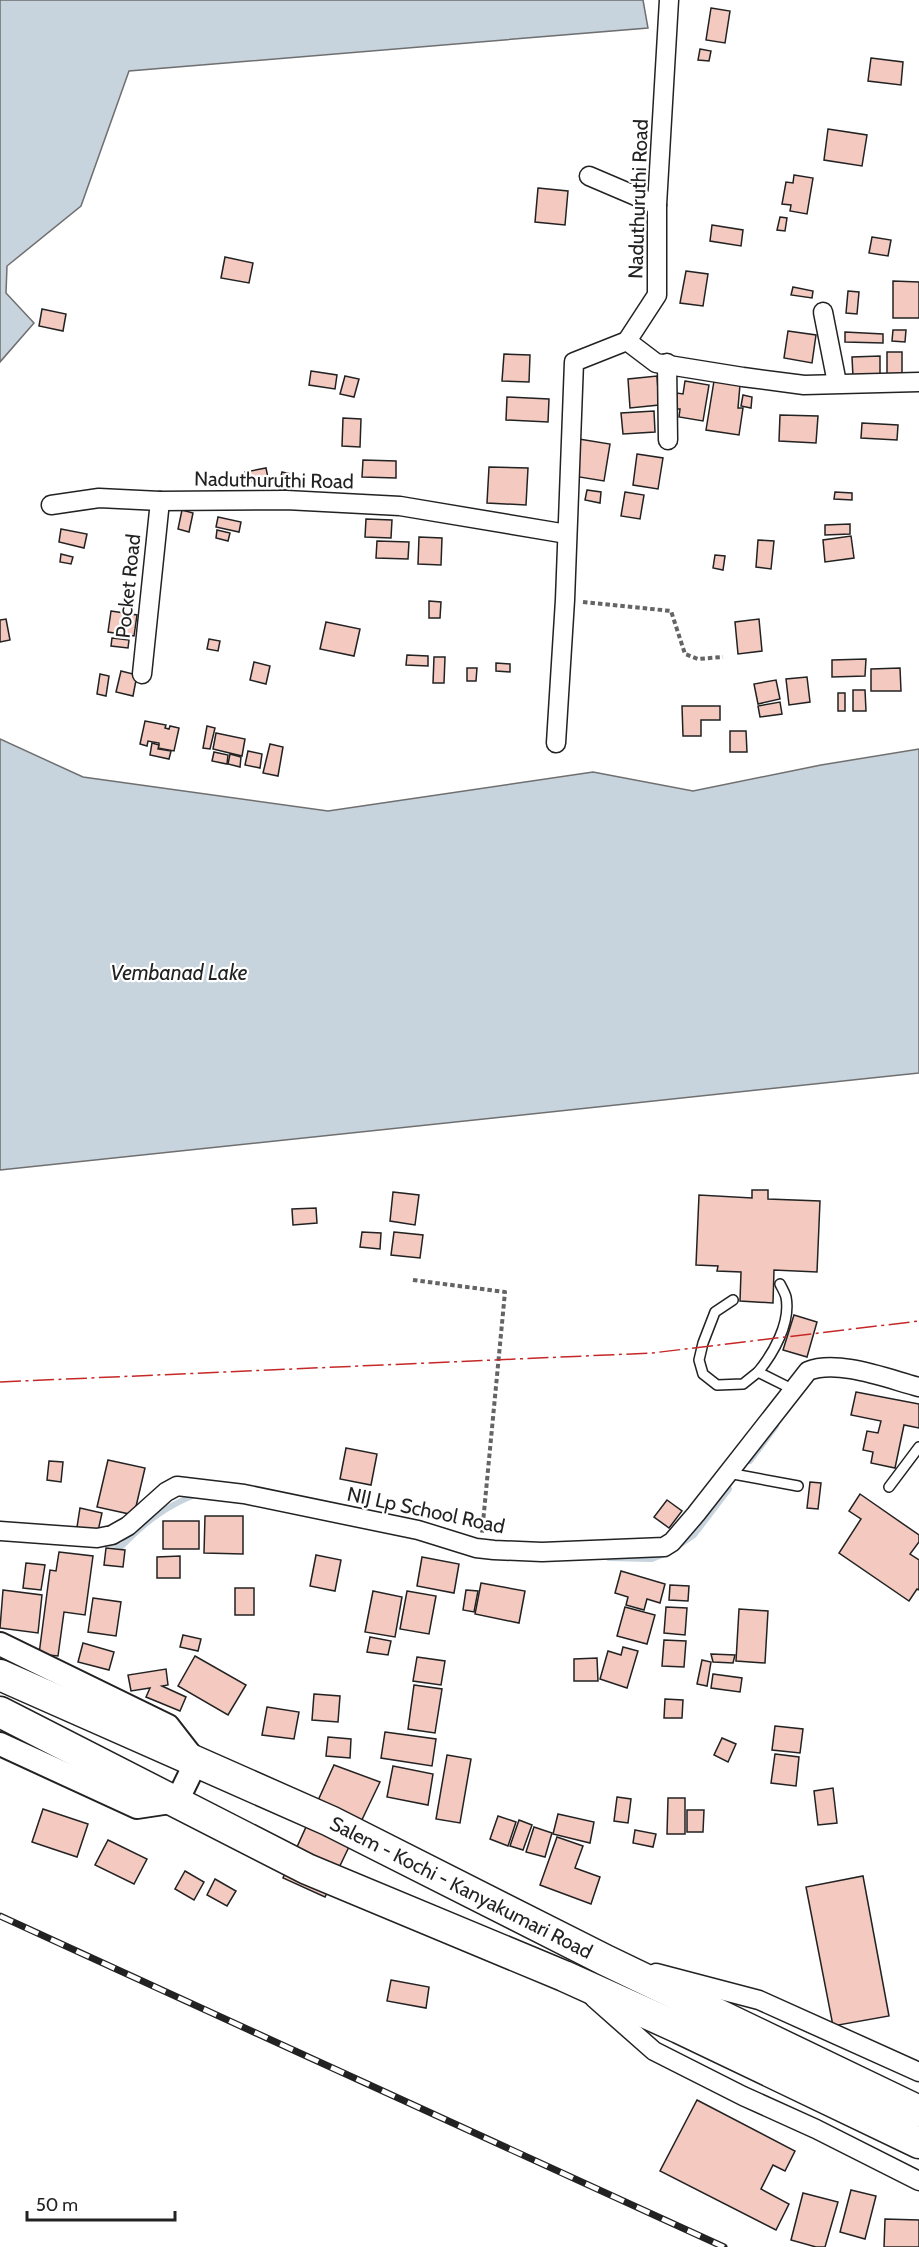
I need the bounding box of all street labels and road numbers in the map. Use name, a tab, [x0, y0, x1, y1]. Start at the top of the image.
street label: Naduthuruthi Road	[623, 119, 653, 279]
street label: Naduthuruthi Road	[194, 467, 354, 493]
street label: Pocket Road	[111, 533, 145, 639]
street label: NIJ Lp School Road	[345, 1482, 507, 1538]
street label: Salem - Kochi - Kanyakumari Road	[326, 1811, 597, 1964]

